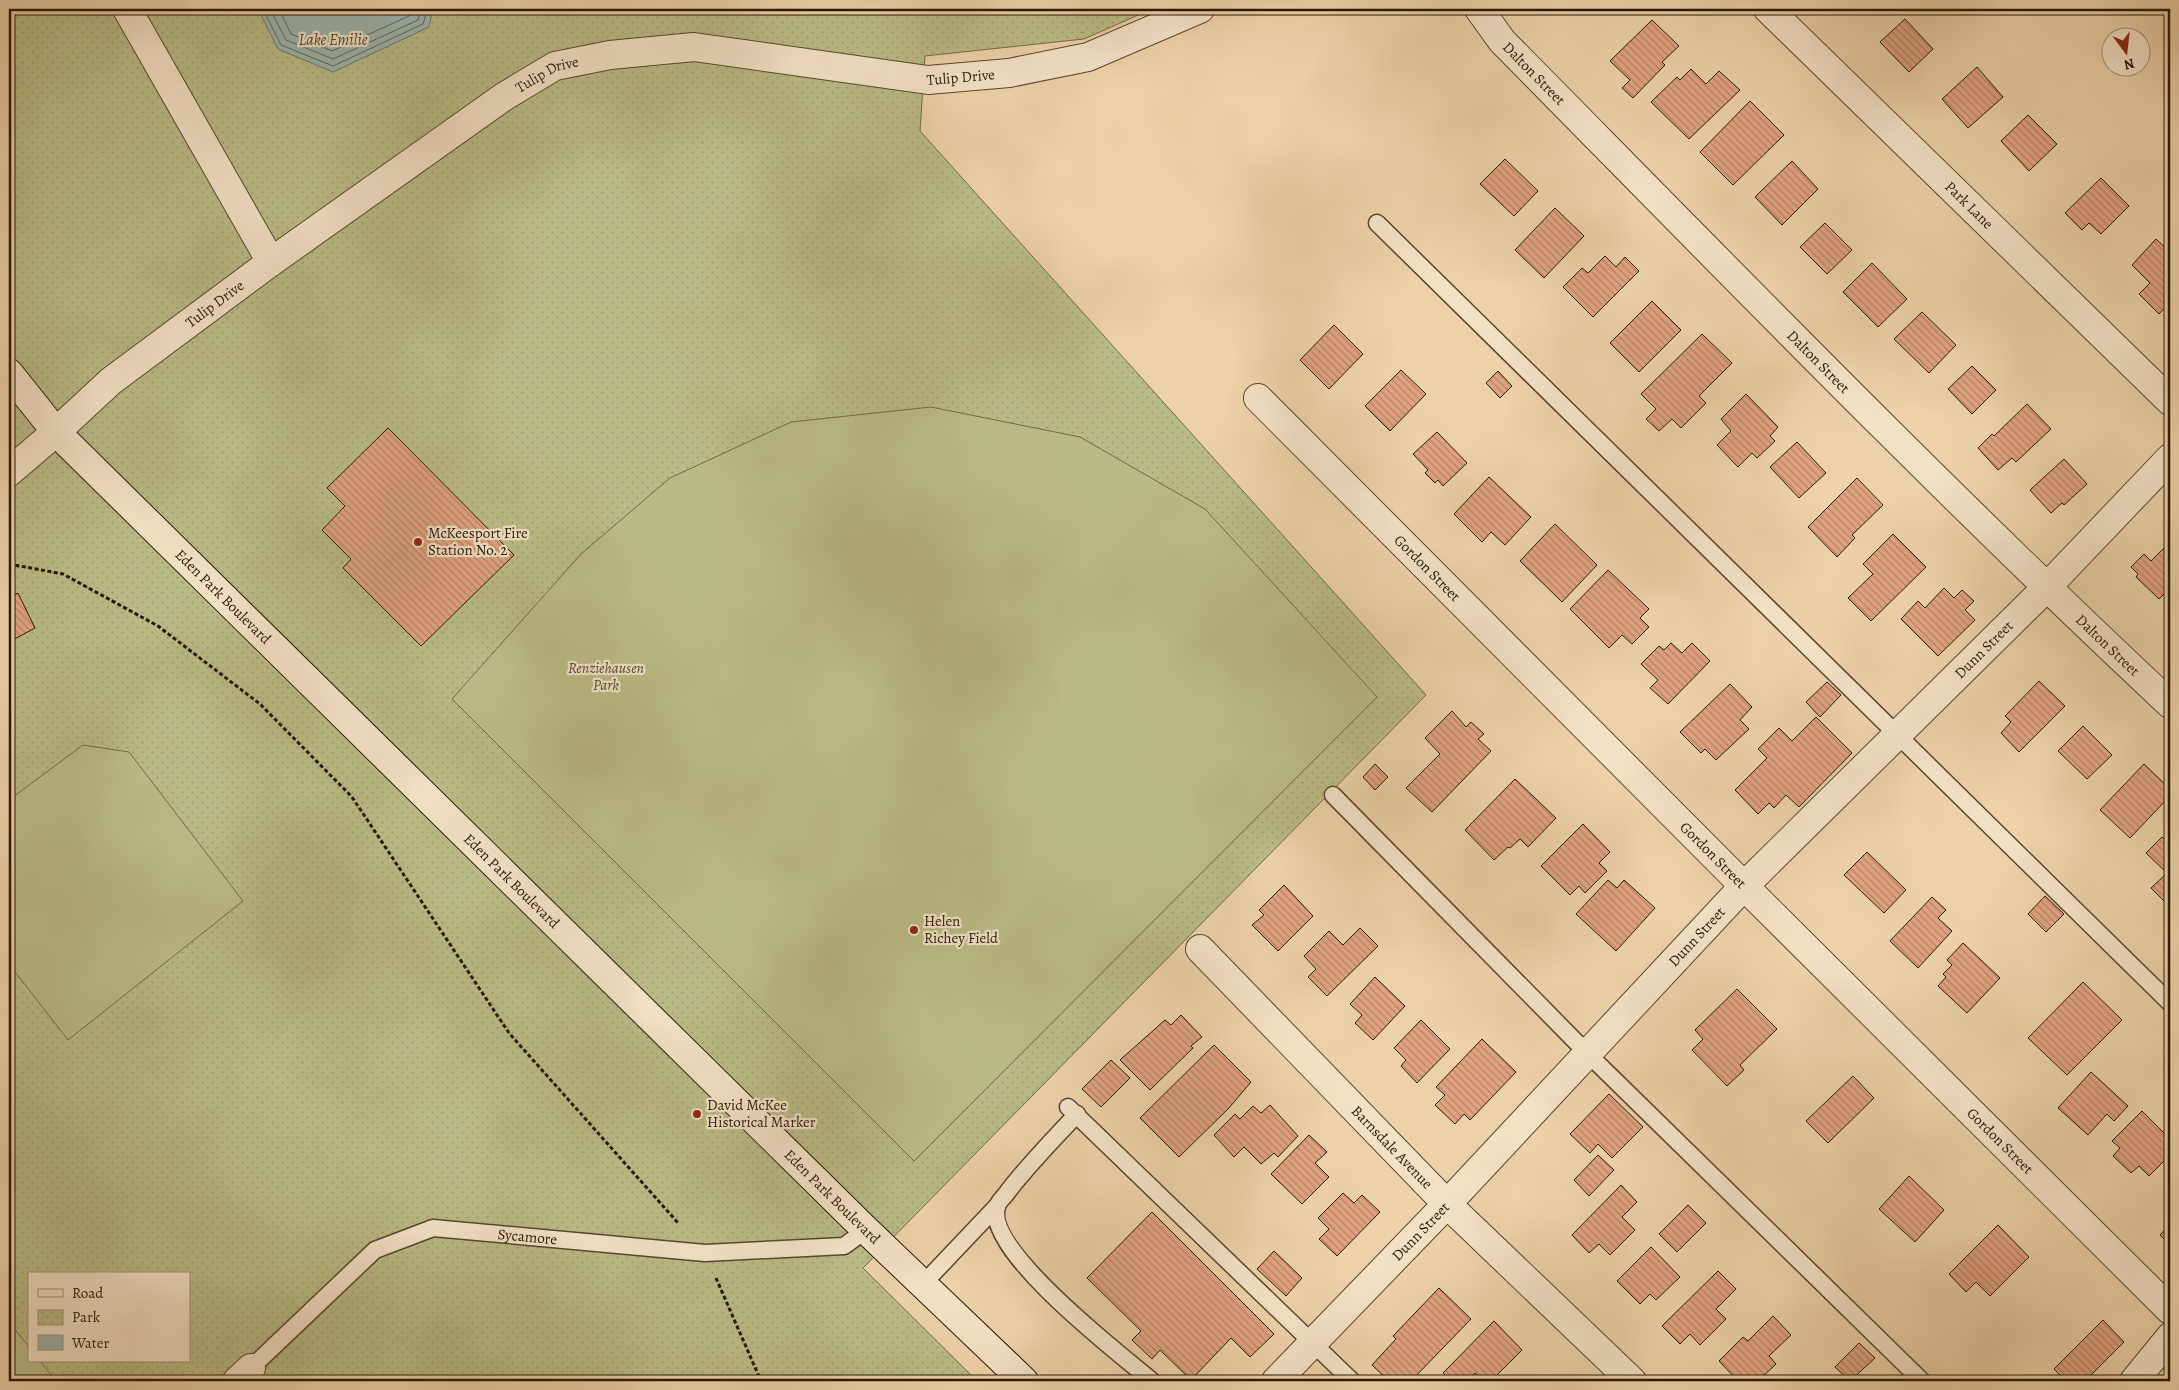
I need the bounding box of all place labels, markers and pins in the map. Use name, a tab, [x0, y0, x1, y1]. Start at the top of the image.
place label: McKeesport Fire Station No. 2	[428, 523, 528, 560]
marker: McKeesport Fire Station No. 2	[412, 536, 424, 548]
place label: Helen Richey Field	[924, 911, 999, 948]
marker: Helen Richey Field	[908, 924, 920, 936]
place label: David McKee Historical Marker	[707, 1095, 816, 1132]
marker: David McKee Historical Marker	[691, 1108, 703, 1120]

